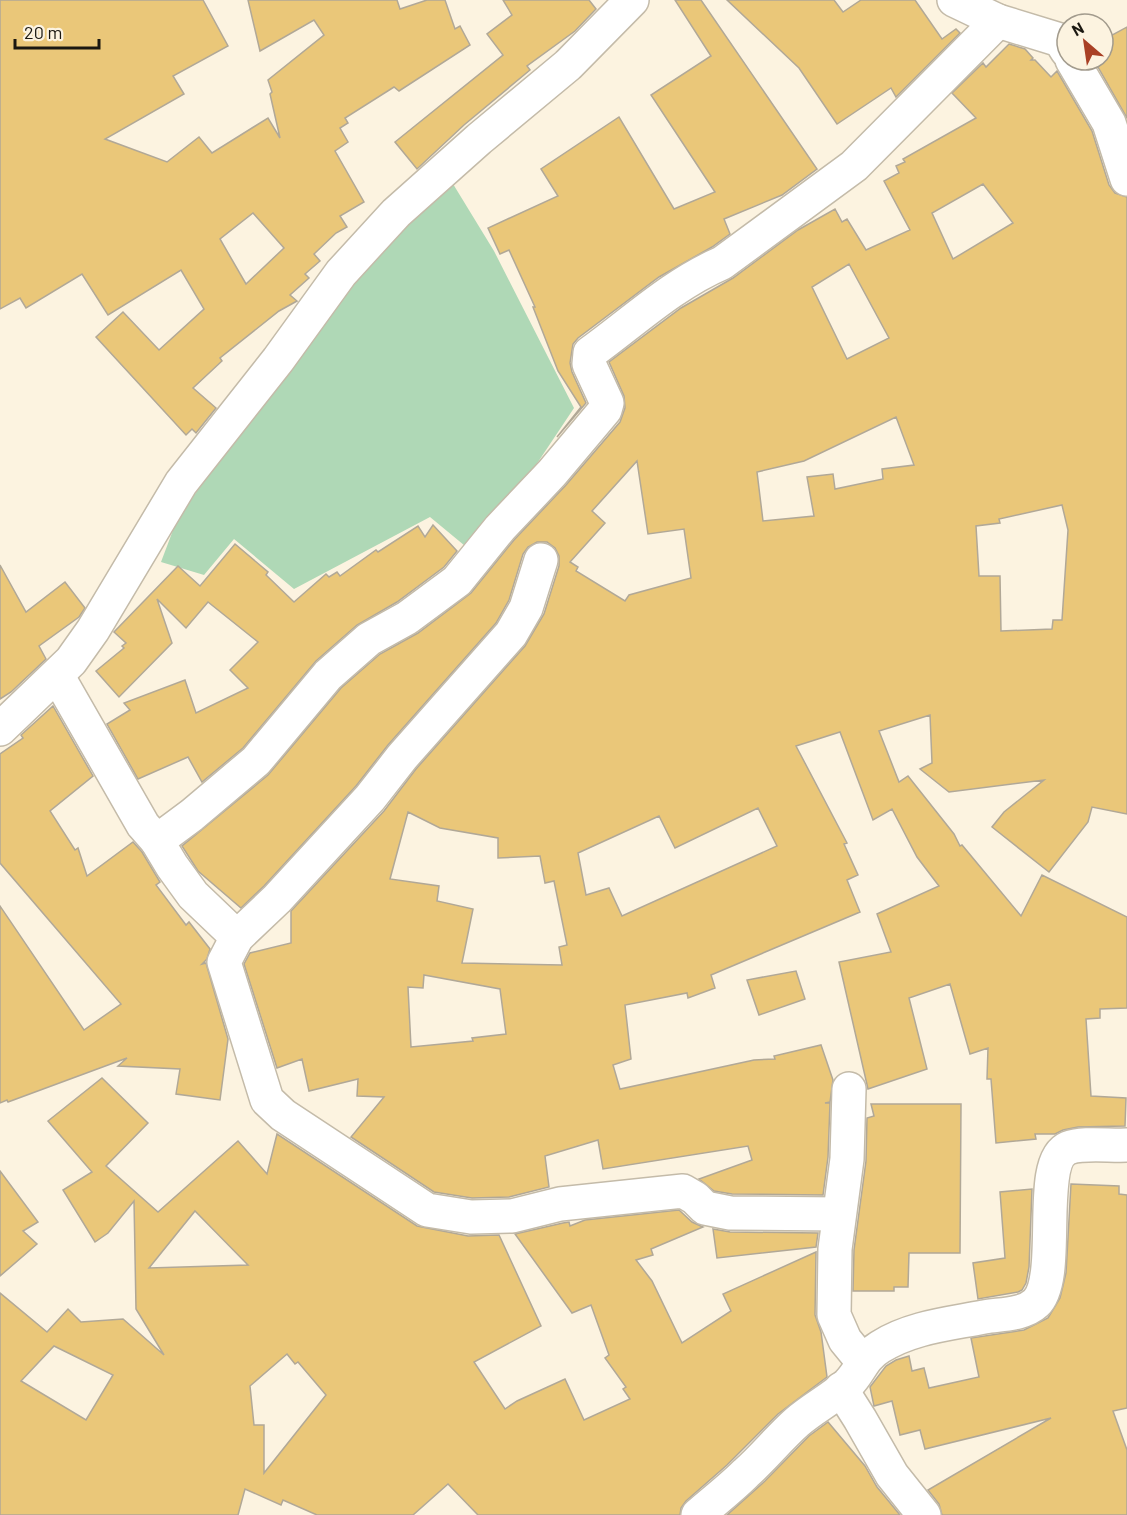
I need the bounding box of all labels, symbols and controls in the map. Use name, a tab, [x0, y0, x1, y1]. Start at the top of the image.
scale bar	[15, 12, 99, 50]
north arrow	[1055, 12, 1115, 72]
text: N	[1068, 18, 1087, 39]
text: 20 m	[24, 21, 62, 43]

